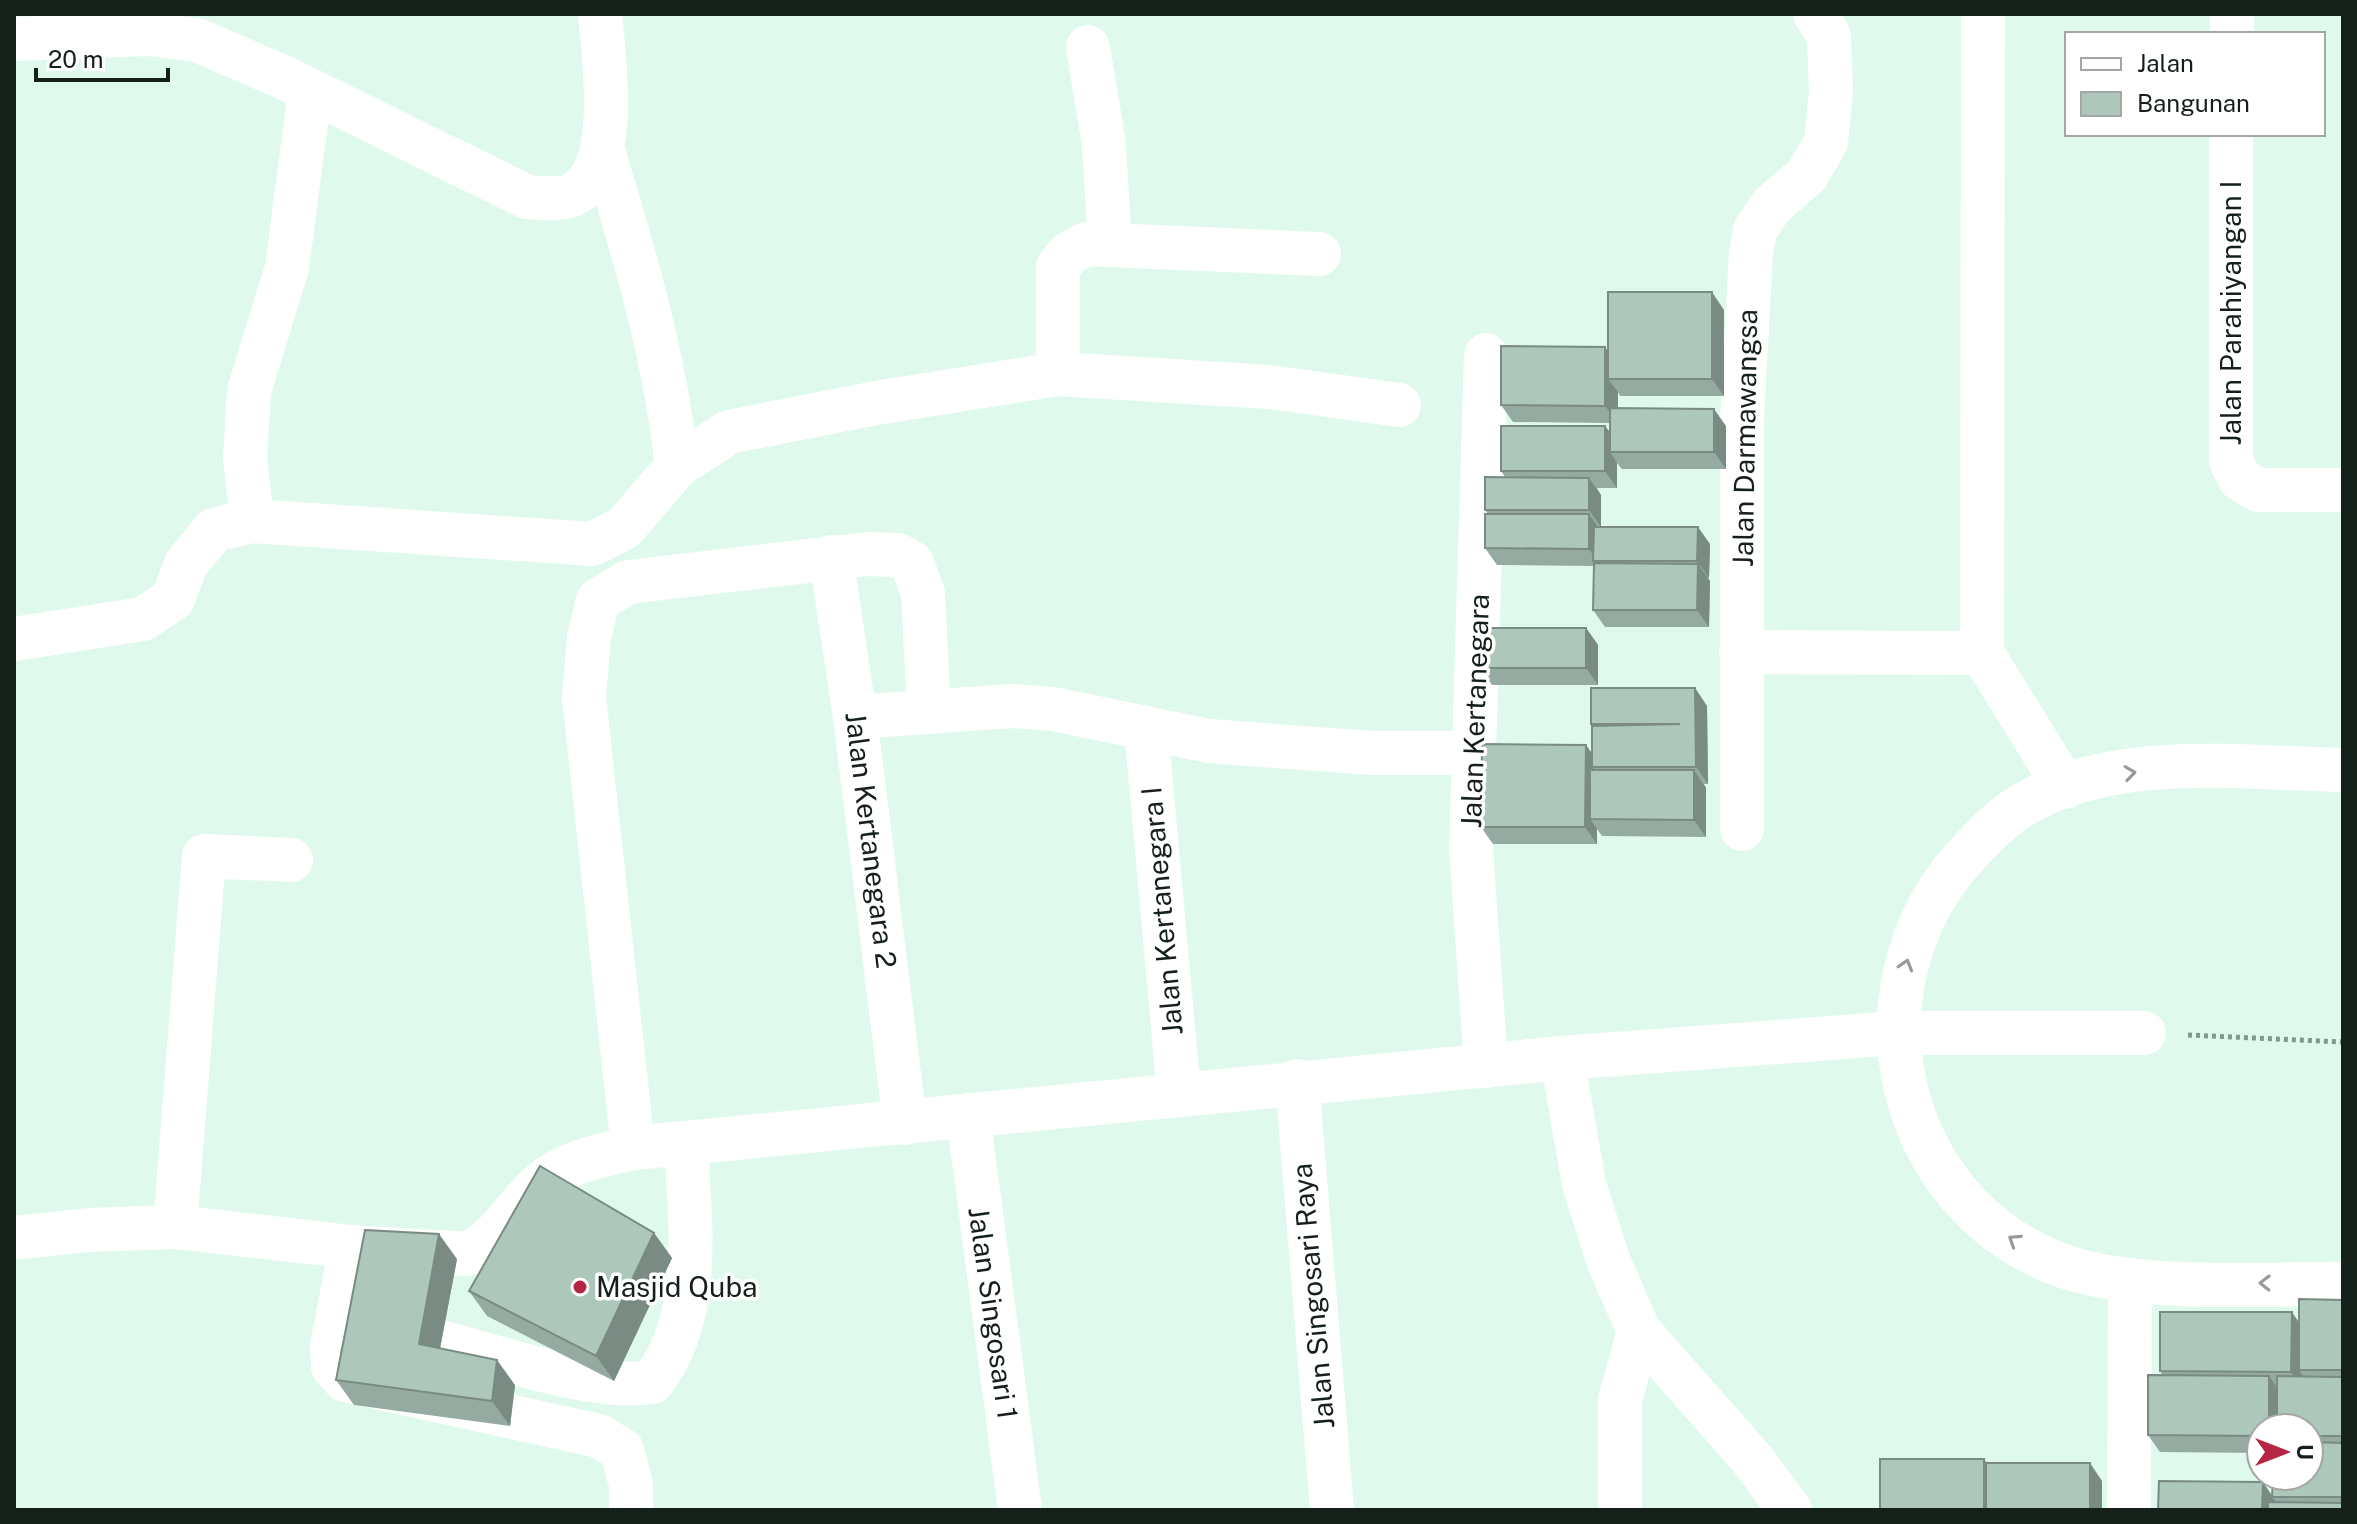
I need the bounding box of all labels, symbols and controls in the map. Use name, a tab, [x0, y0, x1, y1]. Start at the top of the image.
scale bar	[36, 32, 168, 82]
legend	[2065, 32, 2325, 136]
text: 20 m	[48, 45, 104, 73]
text: Jalan	[2137, 49, 2194, 77]
text: Bangunan	[2137, 89, 2250, 117]
street label: Jalan Parahiyangan I	[2214, 181, 2247, 445]
street label: Jalan Darmawangsa	[1726, 309, 1763, 567]
street label: Jalan Kertanegara	[1454, 593, 1495, 829]
street label: Jalan Kertanegara 2	[839, 710, 904, 970]
one-way arrow	[2123, 765, 2137, 782]
street label: Jalan Kertanegara I	[1134, 785, 1189, 1037]
one-way arrow	[1897, 959, 1913, 972]
street label: Jalan Singosari Raya	[1284, 1162, 1341, 1430]
street label: Jalan Singosari 1	[962, 1205, 1025, 1421]
one-way arrow	[2008, 1235, 2022, 1250]
place label: Masjid Quba	[596, 1270, 758, 1303]
one-way arrow	[2258, 1274, 2271, 1292]
marker: Masjid Quba	[571, 1278, 589, 1296]
north arrow	[2245, 1412, 2325, 1492]
text: U	[2292, 1444, 2318, 1460]

